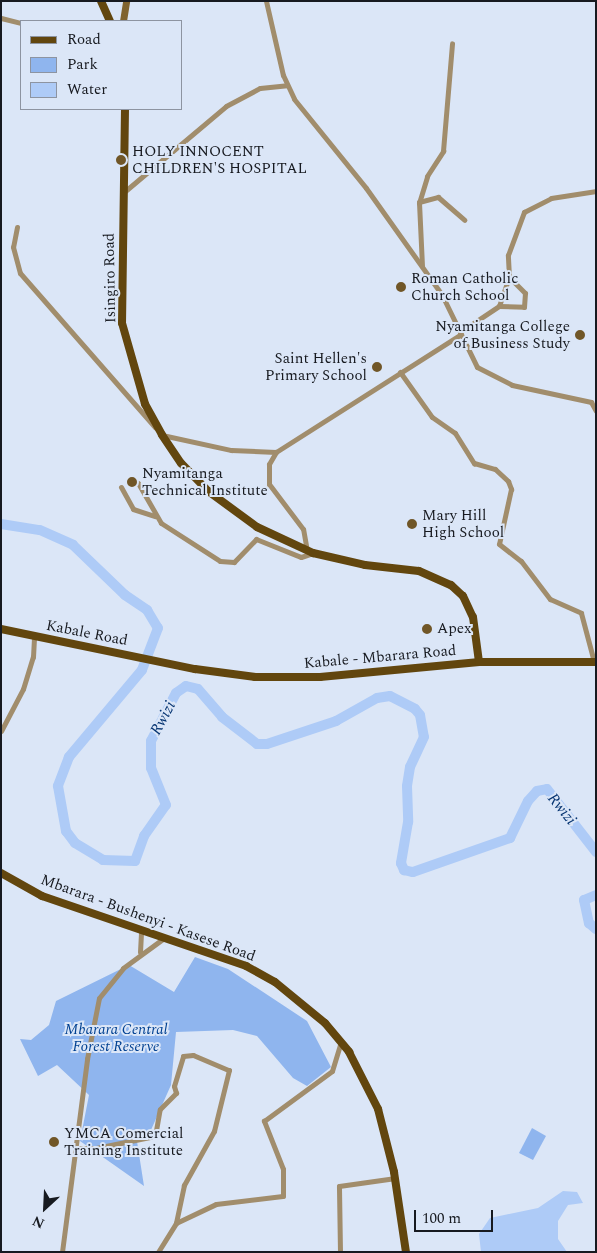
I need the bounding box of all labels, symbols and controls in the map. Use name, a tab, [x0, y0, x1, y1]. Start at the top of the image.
legend	[20, 20, 182, 110]
text: Road	[67, 28, 101, 51]
text: Park	[67, 53, 98, 76]
text: Water	[67, 78, 107, 101]
place label: HOLY INNOCENT CHILDREN'S HOSPITAL	[132, 142, 307, 177]
marker: HOLY INNOCENT CHILDREN'S HOSPITAL	[114, 153, 128, 167]
street label: Isingiro Road	[100, 233, 120, 323]
place label: Roman Catholic Church School	[411, 269, 518, 304]
marker: Roman Catholic Church School	[395, 281, 407, 293]
place label: Nyamitanga College of Business Study	[435, 317, 570, 352]
marker: Nyamitanga College of Business Study	[574, 329, 586, 341]
place label: Saint Hellen's Primary School	[265, 349, 367, 384]
marker: Saint Hellen's Primary School	[371, 361, 383, 373]
place label: Nyamitanga Technical Institute	[142, 464, 268, 499]
marker: Nyamitanga Technical Institute	[126, 476, 138, 488]
place label: Mary Hill High School	[422, 506, 504, 541]
marker: Mary Hill High School	[406, 518, 418, 530]
street label: Kabale Road	[45, 616, 129, 650]
place label: Apex	[437, 620, 471, 638]
marker: Apex	[421, 623, 433, 635]
street label: Kabale - Mbarara Road	[303, 641, 457, 673]
water label: Rwizi	[146, 698, 180, 738]
water label: Rwizi	[543, 789, 581, 829]
street label: Mbarara - Bushenyi - Kasese Road	[38, 871, 258, 965]
park label: Mbarara Central Forest Reserve	[64, 1020, 168, 1055]
place label: YMCA Comercial Training Institute	[64, 1124, 183, 1159]
marker: YMCA Comercial Training Institute	[48, 1136, 60, 1148]
north arrow	[20, 1183, 70, 1233]
scale bar	[417, 1200, 496, 1232]
text: 100 m	[422, 1207, 461, 1230]
text: N	[29, 1210, 48, 1234]

